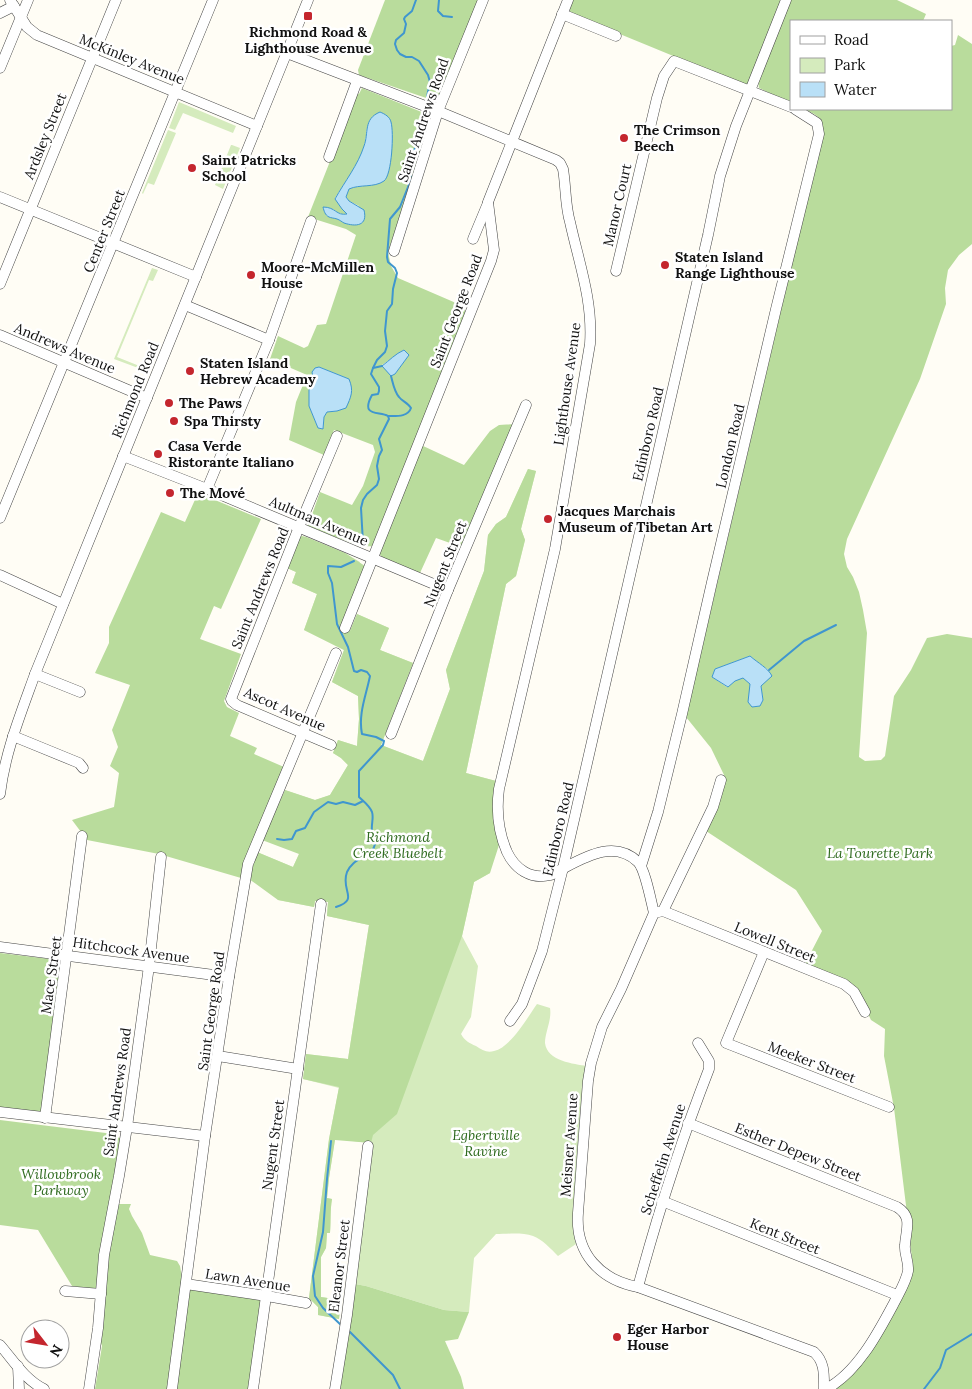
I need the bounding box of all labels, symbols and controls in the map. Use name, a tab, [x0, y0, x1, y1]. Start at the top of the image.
marker: Richmond Road & Lighthouse Avenue	[302, 10, 314, 22]
legend	[790, 20, 952, 110]
place label: Richmond Road & Lighthouse Avenue	[244, 23, 372, 57]
street label: McKinley Avenue	[77, 30, 188, 88]
text: Road	[834, 30, 869, 49]
text: Park	[834, 55, 865, 74]
street label: Saint Andrews Road	[393, 56, 453, 184]
text: Water	[834, 80, 877, 99]
street label: Ardsley Street	[19, 90, 71, 183]
place label: The Crimson Beech	[634, 121, 721, 155]
marker: The Crimson Beech	[618, 132, 630, 144]
place label: Saint Patricks School	[202, 151, 296, 185]
street label: Manor Court	[599, 161, 635, 248]
marker: Saint Patricks School	[186, 162, 198, 174]
street label: Center Street	[79, 186, 129, 275]
place label: Staten Island Range Lighthouse	[675, 248, 795, 282]
street label: Saint George Road	[426, 252, 486, 370]
place label: Moore-McMillen House	[261, 258, 374, 292]
marker: Staten Island Range Lighthouse	[659, 259, 671, 271]
marker: Moore-McMillen House	[245, 269, 257, 281]
street label: Andrews Avenue	[11, 318, 119, 378]
street label: Lighthouse Avenue	[549, 321, 585, 447]
street label: Richmond Road	[107, 339, 163, 441]
place label: Staten Island Hebrew Academy	[200, 354, 316, 388]
marker: Staten Island Hebrew Academy	[184, 365, 196, 377]
street label: Edinboro Road	[628, 385, 668, 483]
place label: The Paws	[179, 394, 242, 412]
marker: The Paws	[163, 397, 175, 409]
street label: London Road	[712, 402, 748, 490]
place label: Spa Thirsty	[184, 412, 261, 430]
marker: Spa Thirsty	[168, 415, 180, 427]
place label: Casa Verde Ristorante Italiano	[168, 437, 294, 471]
marker: Casa Verde Ristorante Italiano	[152, 448, 164, 460]
place label: The Mové	[180, 484, 245, 502]
marker: The Mové	[164, 487, 176, 499]
street label: Aultman Avenue	[266, 492, 372, 550]
place label: Jacques Marchais Museum of Tibetan Art	[558, 502, 713, 536]
marker: Jacques Marchais Museum of Tibetan Art	[542, 513, 554, 525]
street label: Nugent Street	[420, 518, 471, 610]
street label: Saint Andrews Road	[227, 525, 293, 651]
street label: Ascot Avenue	[240, 683, 329, 735]
street label: Edinboro Road	[538, 780, 578, 878]
park label: Richmond Creek Bluebelt	[353, 828, 444, 862]
park label: La Tourette Park	[827, 844, 933, 862]
street label: Lowell Street	[732, 918, 819, 967]
street label: Hitchcock Avenue	[71, 933, 191, 967]
street label: Mace Street	[37, 934, 65, 1015]
street label: Saint George Road	[194, 950, 228, 1072]
street label: Saint Andrews Road	[99, 1027, 135, 1157]
street label: Meeker Street	[766, 1037, 859, 1087]
street label: Meisner Avenue	[556, 1092, 582, 1198]
street label: Nugent Street	[258, 1098, 288, 1192]
street label: Scheffelin Avenue	[637, 1101, 690, 1217]
street label: Esther Depew Street	[732, 1118, 864, 1186]
park label: Egbertville Ravine	[452, 1126, 520, 1160]
park label: Willowbrook Parkway	[21, 1165, 101, 1199]
street label: Kent Street	[747, 1214, 823, 1258]
street label: Eleanor Street	[324, 1218, 354, 1313]
street label: Lawn Avenue	[204, 1264, 292, 1296]
north arrow	[20, 1319, 70, 1369]
place label: Eger Harbor House	[627, 1320, 709, 1354]
marker: Eger Harbor House	[611, 1331, 623, 1343]
text: N	[46, 1341, 67, 1360]

